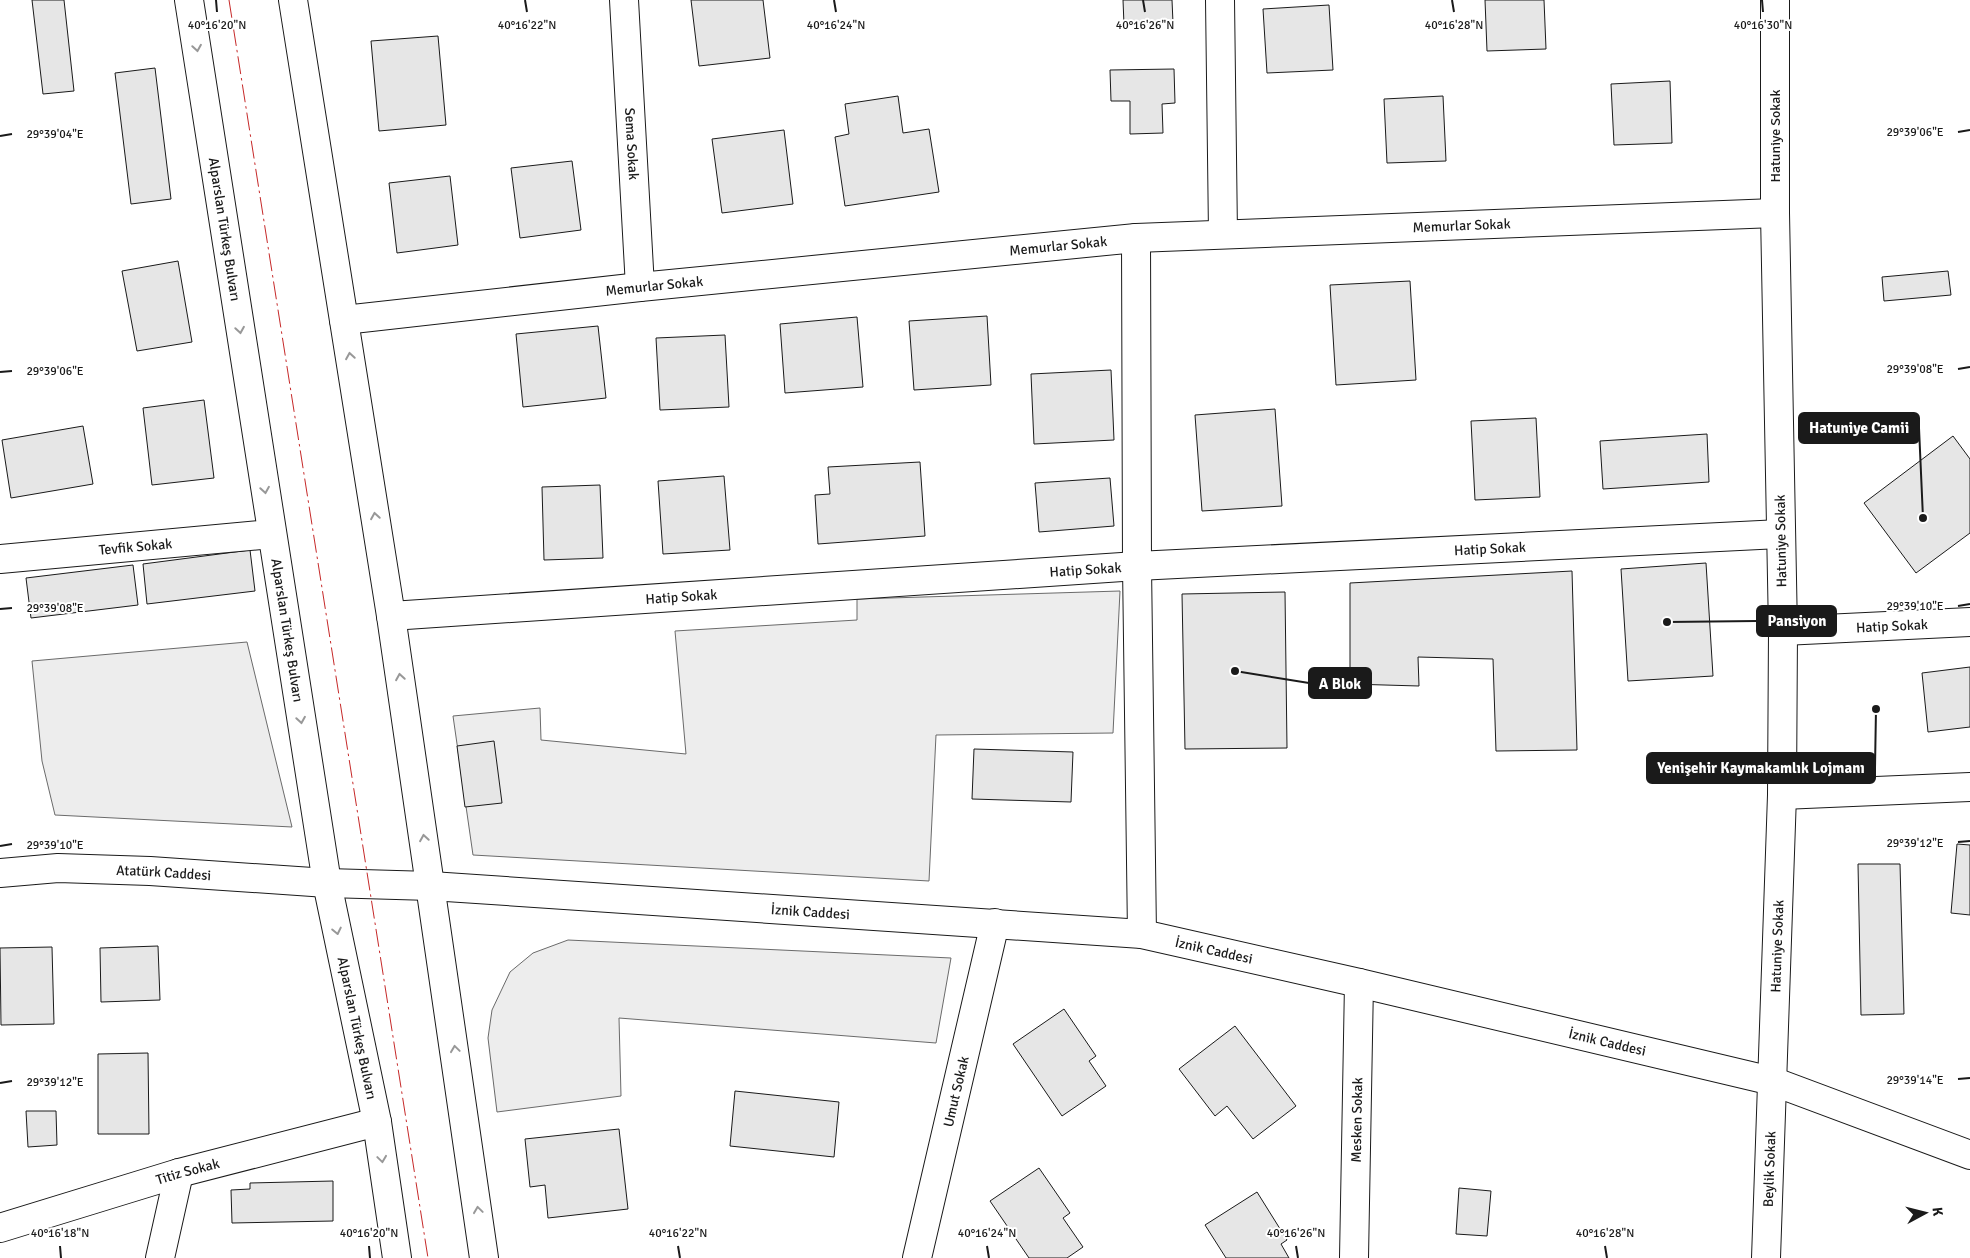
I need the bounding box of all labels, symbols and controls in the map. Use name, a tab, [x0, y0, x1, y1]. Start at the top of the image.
text: 40°16'20"N	[188, 18, 246, 33]
text: 40°16'22"N	[498, 18, 556, 33]
text: 40°16'24"N	[807, 18, 865, 33]
text: 40°16'26"N	[1116, 18, 1174, 33]
text: 40°16'28"N	[1425, 18, 1483, 33]
text: 40°16'30"N	[1734, 18, 1792, 33]
one-way arrow	[191, 44, 201, 53]
street label: Hatuniye Sokak	[1767, 90, 1784, 182]
street label: Sema Sokak	[622, 107, 643, 180]
text: 29°39'06"E	[1886, 125, 1944, 140]
text: 29°39'04"E	[26, 127, 84, 142]
street label: Alparslan Türkeş Bulvarı	[205, 156, 244, 302]
street label: Memurlar Sokak	[1412, 215, 1511, 236]
street label: Memurlar Sokak	[1009, 232, 1108, 259]
street label: Memurlar Sokak	[604, 272, 704, 299]
one-way arrow	[234, 326, 245, 334]
one-way arrow	[345, 352, 355, 360]
text: 29°39'08"E	[1886, 362, 1944, 377]
text: 29°39'06"E	[26, 364, 84, 379]
callout: Hatuniye Camii	[1799, 413, 1919, 443]
text: Hatuniye Camii	[1809, 419, 1909, 437]
one-way arrow	[259, 486, 269, 495]
street label: Hatuniye Sokak	[1772, 494, 1790, 588]
one-way arrow	[371, 512, 381, 521]
street label: Tevfik Sokak	[98, 535, 173, 558]
street label: Hatip Sokak	[1454, 538, 1526, 559]
street label: Alparslan Türkeş Bulvarı	[268, 557, 307, 703]
street label: Hatip Sokak	[1049, 559, 1122, 580]
street label: Hatip Sokak	[645, 586, 718, 607]
text: 29°39'10"E	[1886, 599, 1944, 614]
text: 29°39'08"E	[26, 601, 84, 616]
callout: Pansiyon	[1757, 606, 1836, 636]
text: Pansiyon	[1768, 612, 1826, 630]
street label: Hatip Sokak	[1856, 616, 1928, 636]
callout: A Blok	[1309, 668, 1371, 698]
one-way arrow	[395, 673, 406, 681]
text: A Blok	[1319, 675, 1361, 693]
one-way arrow	[295, 716, 306, 724]
callout: Yenişehir Kaymakamlık Lojmanı	[1647, 753, 1875, 783]
text: Yenişehir Kaymakamlık Lojmanı	[1656, 759, 1865, 777]
one-way arrow	[419, 833, 430, 841]
text: 29°39'12"E	[1886, 836, 1944, 851]
text: 29°39'10"E	[26, 838, 84, 853]
street label: Atatürk Caddesi	[116, 861, 212, 884]
street label: Hatuniye Sokak	[1767, 899, 1787, 993]
street label: İznik Caddesi	[770, 900, 850, 923]
one-way arrow	[331, 926, 342, 935]
street label: İznik Caddesi	[1173, 933, 1254, 967]
street label: Alparslan Türkeş Bulvarı	[334, 955, 381, 1101]
street label: İznik Caddesi	[1567, 1025, 1648, 1059]
one-way arrow	[450, 1045, 460, 1053]
street label: Umut Sokak	[939, 1054, 972, 1129]
text: 29°39'14"E	[1886, 1073, 1944, 1088]
text: 29°39'12"E	[26, 1075, 84, 1090]
street label: Mesken Sokak	[1347, 1077, 1366, 1163]
street label: Beylik Sokak	[1759, 1131, 1779, 1207]
street label: Titiz Sokak	[154, 1154, 221, 1188]
one-way arrow	[377, 1154, 387, 1163]
north arrow	[1900, 1188, 1950, 1238]
one-way arrow	[473, 1205, 483, 1214]
text: K	[1928, 1206, 1946, 1217]
text: 40°16'18"N	[31, 1226, 89, 1241]
text: 40°16'20"N	[340, 1226, 398, 1241]
text: 40°16'22"N	[649, 1226, 707, 1241]
text: 40°16'24"N	[958, 1226, 1016, 1241]
text: 40°16'26"N	[1267, 1226, 1325, 1241]
text: 40°16'28"N	[1576, 1226, 1634, 1241]

